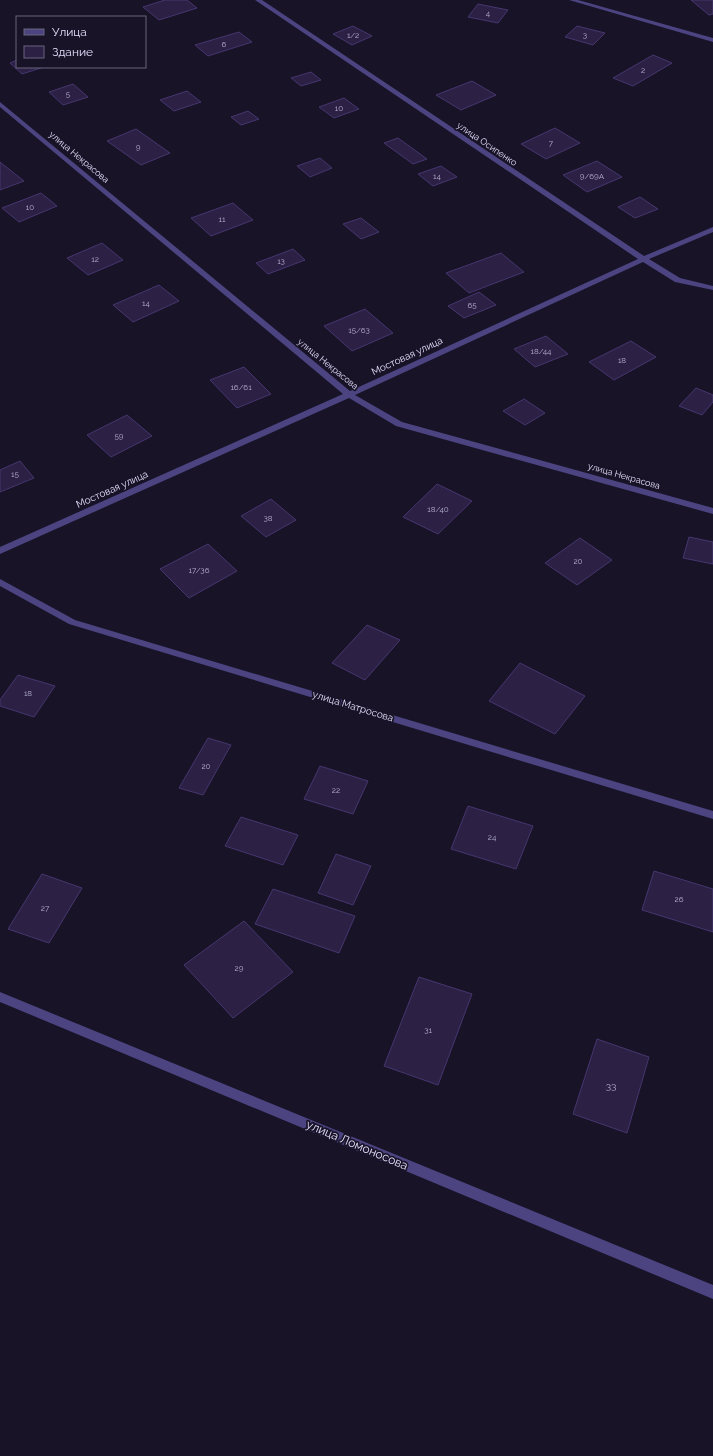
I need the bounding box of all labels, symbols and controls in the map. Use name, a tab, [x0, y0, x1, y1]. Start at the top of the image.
house number: 4	[486, 8, 491, 18]
legend	[16, 16, 146, 68]
text: Улица	[52, 25, 87, 39]
house number: 1/2	[347, 30, 359, 40]
house number: 3	[583, 30, 587, 40]
house number: 6	[222, 39, 227, 49]
text: Здание	[52, 45, 93, 59]
house number: 2	[641, 65, 645, 75]
house number: 5	[66, 89, 71, 99]
house number: 10	[335, 103, 343, 113]
street label: улица Осипенко	[455, 120, 519, 168]
street label: улица Некрасова	[47, 129, 111, 185]
house number: 7	[549, 138, 554, 148]
house number: 9	[136, 142, 141, 152]
house number: 14	[433, 171, 442, 181]
house number: 9/69А	[580, 171, 605, 181]
house number: 10	[26, 202, 34, 212]
house number: 11	[219, 214, 226, 224]
house number: 12	[91, 254, 99, 264]
house number: 13	[277, 256, 285, 266]
house number: 14	[142, 298, 151, 308]
house number: 65	[467, 300, 477, 310]
house number: 15/63	[348, 325, 370, 335]
street label: Мостовая улица	[370, 335, 444, 377]
street label: улица Некрасова	[296, 337, 360, 391]
house number: 18/44	[530, 346, 552, 356]
house number: 18	[618, 355, 626, 365]
house number: 16/61	[230, 382, 252, 392]
house number: 59	[114, 431, 124, 441]
street label: улица Некрасова	[587, 461, 661, 491]
street label: Мостовая улица	[74, 468, 150, 510]
house number: 15	[11, 469, 20, 479]
house number: 18/40	[427, 504, 449, 514]
house number: 38	[263, 513, 273, 523]
house number: 20	[573, 556, 583, 566]
house number: 17/36	[189, 565, 210, 575]
house number: 18	[24, 688, 32, 698]
street label: улица Матросова	[311, 688, 395, 724]
house number: 20	[201, 761, 211, 771]
house number: 22	[332, 785, 340, 795]
house number: 24	[488, 832, 497, 842]
house number: 26	[675, 894, 684, 904]
house number: 27	[41, 903, 50, 913]
house number: 29	[235, 963, 244, 973]
house number: 31	[424, 1025, 432, 1035]
house number: 33	[606, 1080, 616, 1091]
street label: улица Ломоносова	[304, 1117, 410, 1173]

